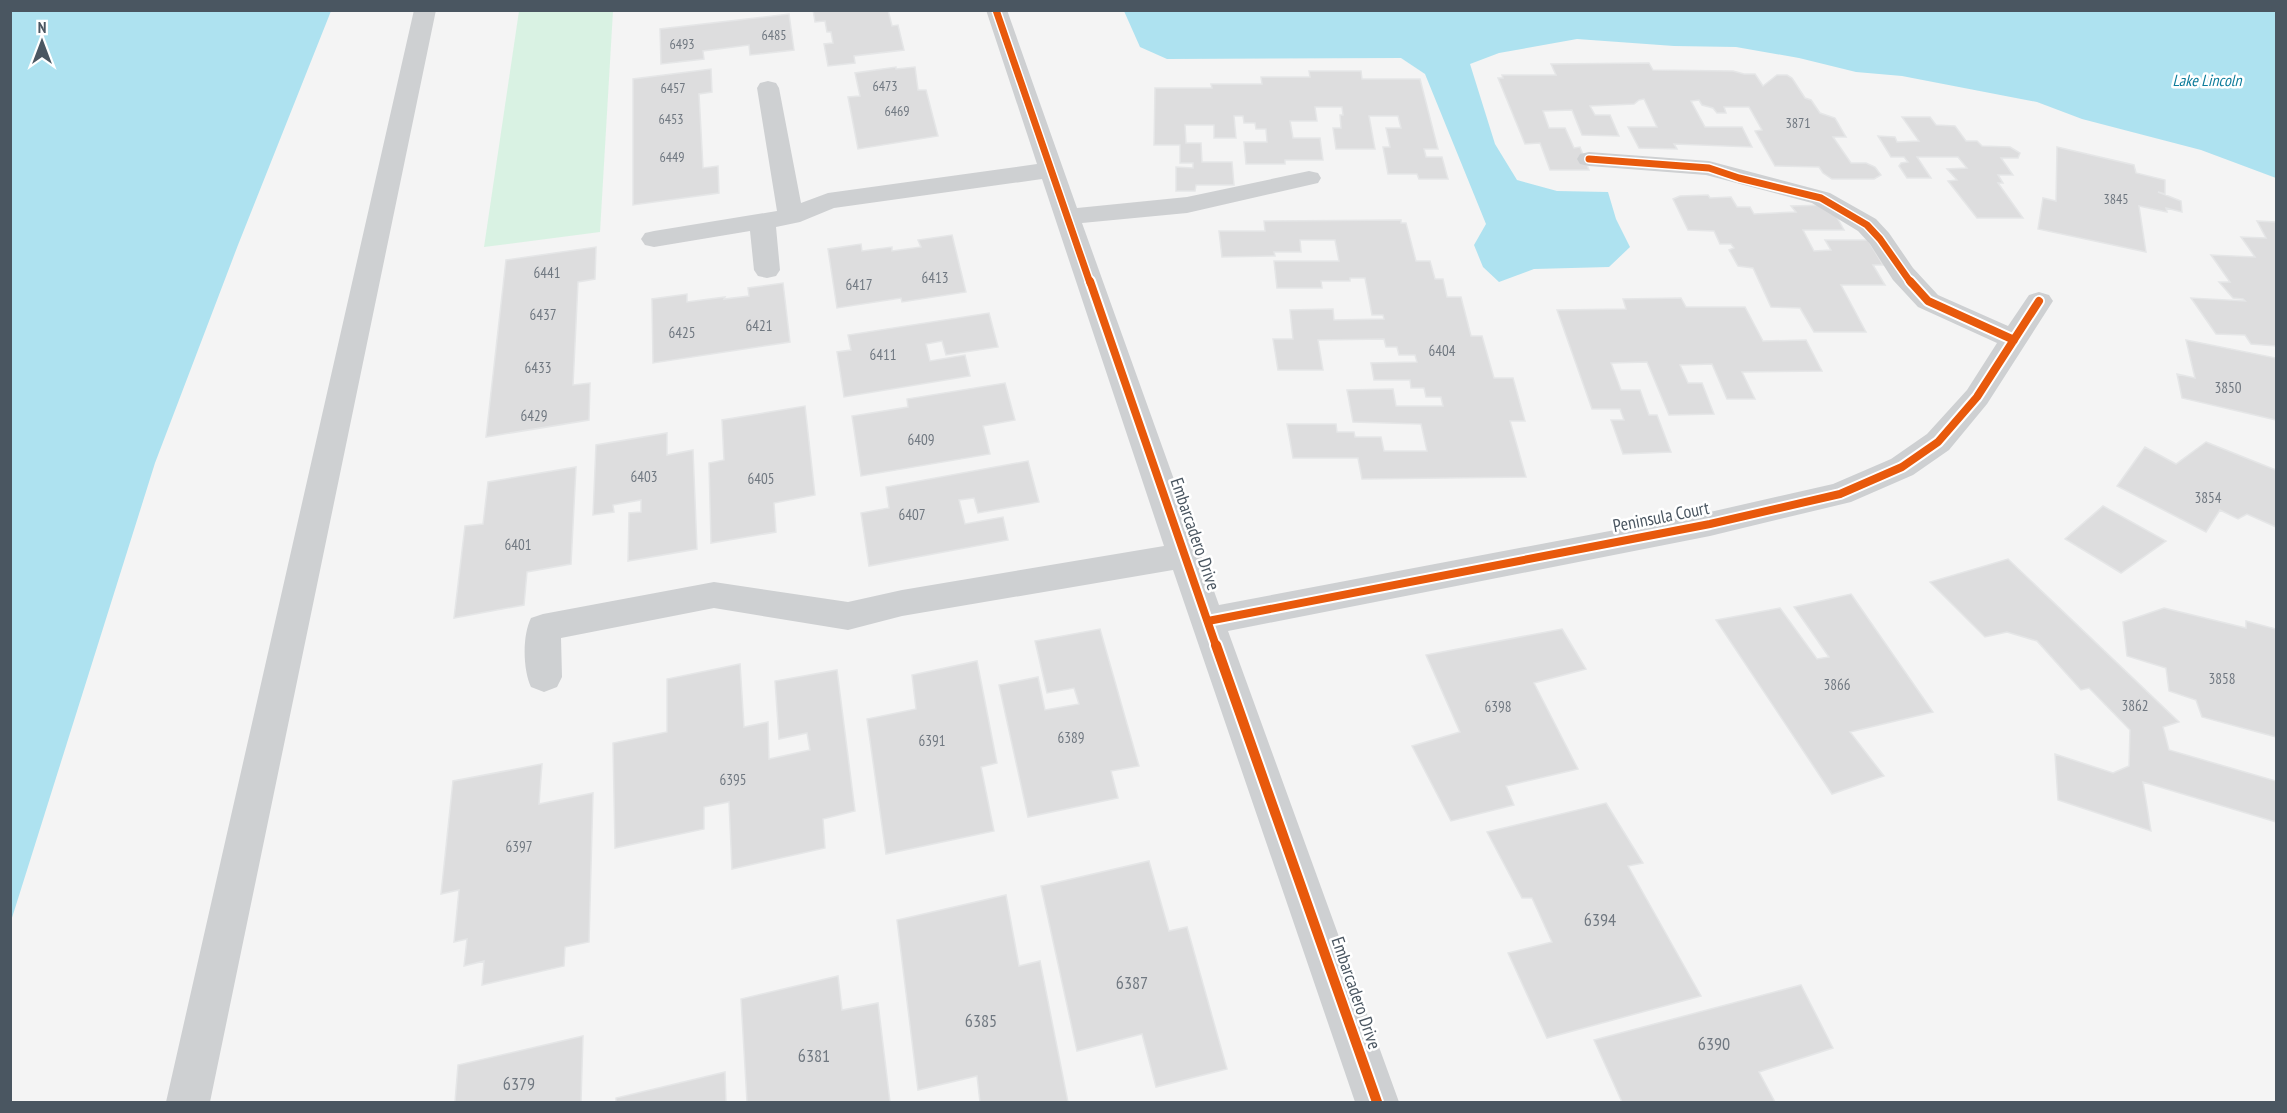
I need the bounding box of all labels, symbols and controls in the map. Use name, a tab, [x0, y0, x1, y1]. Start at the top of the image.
north arrow	[12, 12, 72, 72]
text: N	[38, 17, 46, 37]
house number: 6485	[761, 26, 787, 44]
house number: 6493	[669, 35, 695, 53]
water label: Lake Lincoln	[2172, 70, 2243, 90]
house number: 6473	[872, 77, 898, 95]
house number: 6457	[660, 79, 686, 97]
house number: 6469	[884, 102, 910, 120]
house number: 6453	[658, 110, 684, 128]
house number: 3871	[1785, 114, 1811, 132]
house number: 6449	[659, 148, 685, 166]
house number: 3845	[2103, 190, 2129, 208]
house number: 6441	[533, 263, 561, 282]
house number: 6413	[921, 268, 949, 287]
house number: 6417	[845, 275, 873, 294]
house number: 6437	[529, 305, 557, 324]
house number: 6421	[745, 316, 773, 335]
house number: 6425	[668, 323, 696, 342]
house number: 6404	[1428, 341, 1456, 360]
house number: 6411	[869, 345, 897, 364]
house number: 6433	[524, 358, 552, 377]
house number: 3850	[2214, 378, 2242, 397]
house number: 6429	[520, 406, 548, 425]
house number: 6409	[907, 430, 935, 449]
house number: 6403	[630, 467, 658, 486]
house number: 6405	[747, 469, 775, 488]
street label: Embarcadero Drive	[1165, 475, 1225, 593]
house number: 3854	[2194, 488, 2222, 507]
street label: Peninsula Court	[1611, 496, 1711, 537]
house number: 6407	[898, 505, 926, 524]
house number: 6401	[504, 535, 532, 554]
house number: 3858	[2208, 669, 2236, 688]
house number: 3866	[1823, 675, 1851, 694]
house number: 3862	[2121, 696, 2149, 715]
house number: 6398	[1484, 697, 1512, 716]
house number: 6389	[1057, 728, 1085, 747]
house number: 6391	[918, 731, 946, 750]
house number: 6395	[719, 770, 747, 789]
house number: 6397	[505, 837, 533, 856]
house number: 6394	[1584, 908, 1616, 931]
street label: Embarcadero Drive	[1326, 934, 1386, 1052]
house number: 6387	[1116, 971, 1148, 994]
house number: 6385	[965, 1009, 997, 1032]
house number: 6390	[1698, 1032, 1730, 1055]
house number: 6381	[798, 1044, 830, 1067]
house number: 6379	[503, 1072, 535, 1095]

